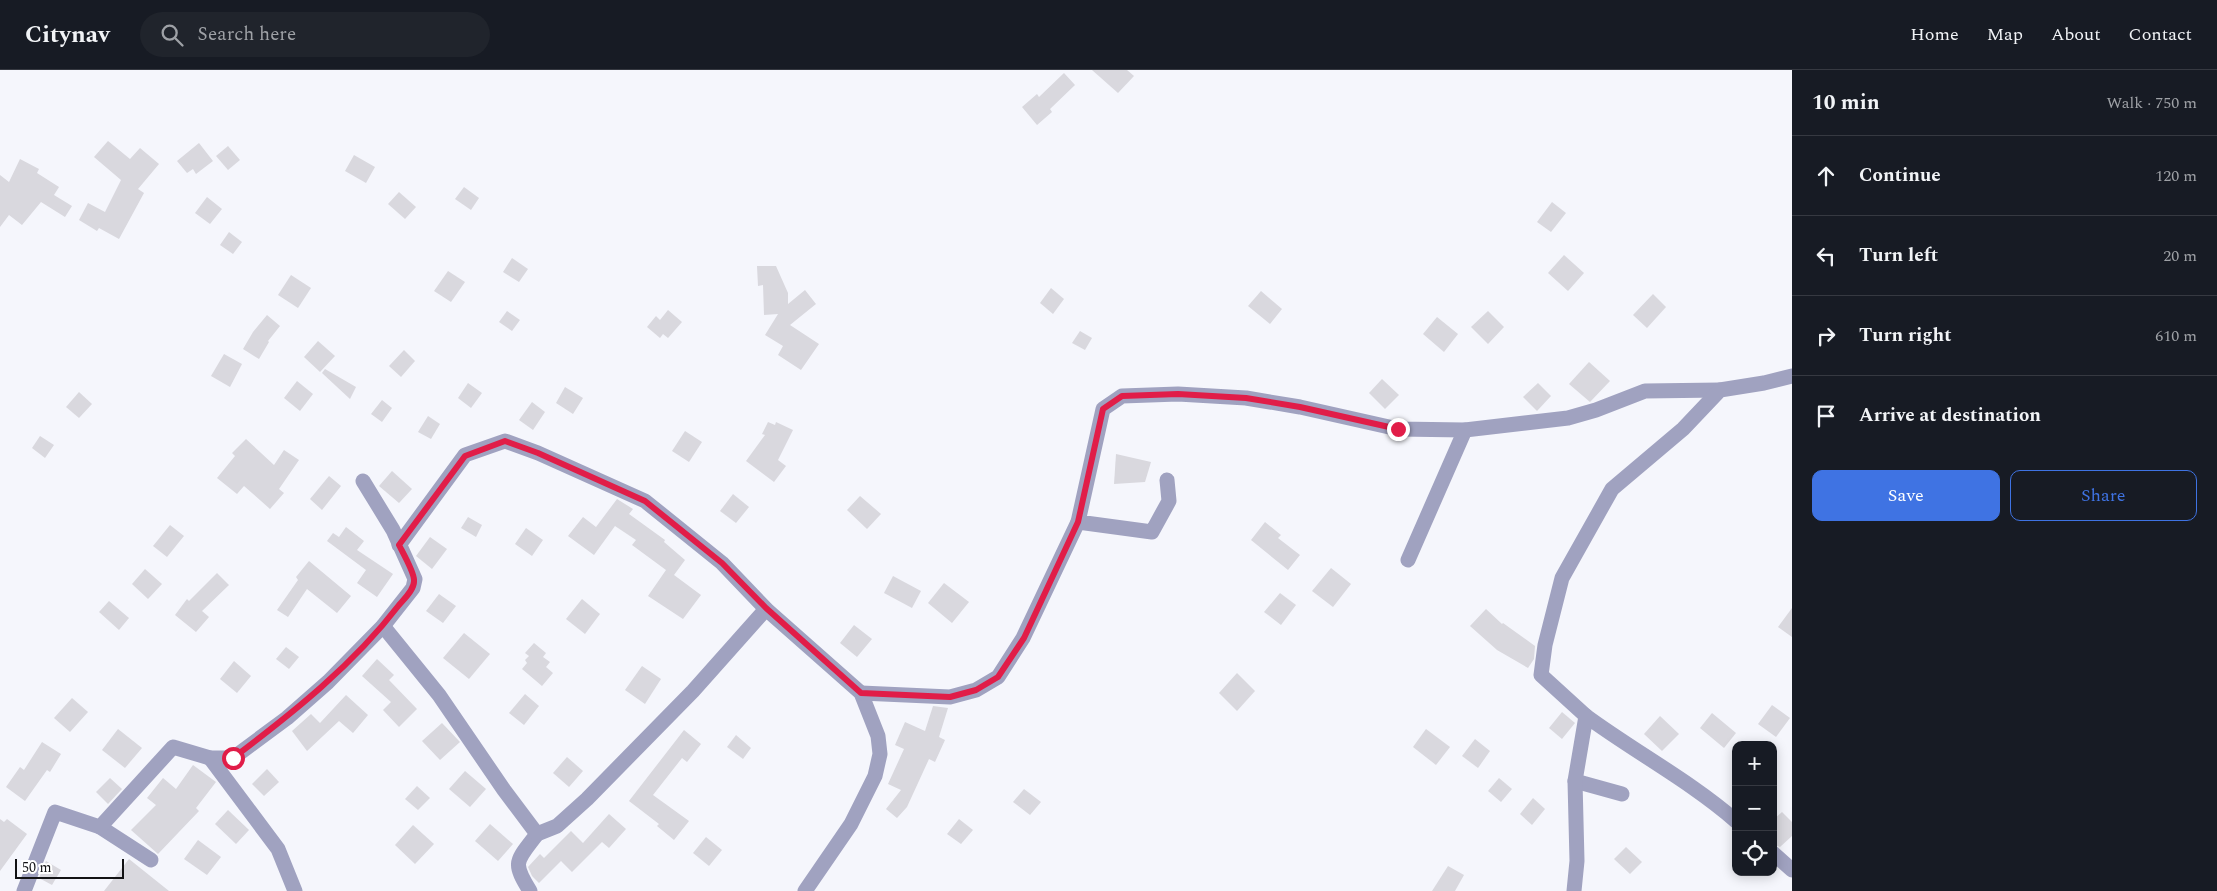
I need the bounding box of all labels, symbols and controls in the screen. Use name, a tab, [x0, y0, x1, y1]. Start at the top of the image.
search box	[140, 12, 490, 57]
text: Citynav	[25, 17, 110, 53]
text: Search here	[198, 20, 296, 49]
icon: search	[158, 21, 186, 49]
text: Home	[1910, 21, 1959, 48]
text: Map	[1987, 21, 2023, 48]
text: About	[2051, 21, 2101, 48]
text: Contact	[2129, 21, 2192, 48]
text: 10 min	[1812, 87, 1880, 119]
text: Walk · 750 m	[2106, 91, 2197, 115]
text: Continue	[1859, 161, 1941, 190]
icon: ahead	[1812, 162, 1840, 190]
text: 120 m	[2155, 164, 2197, 188]
text: Turn left	[1859, 241, 1938, 270]
icon: left	[1812, 242, 1840, 270]
text: 20 m	[2163, 244, 2197, 268]
text: Turn right	[1859, 321, 1952, 350]
icon: right	[1812, 322, 1840, 350]
text: 610 m	[2155, 324, 2197, 348]
text: Arrive at destination	[1859, 401, 2041, 430]
icon: arrive	[1812, 402, 1840, 430]
route end	[1387, 418, 1410, 441]
button: Save	[1812, 470, 2000, 521]
button: Share	[2010, 470, 2197, 521]
map controls	[1732, 741, 1777, 876]
button: +	[1732, 741, 1777, 786]
route start	[222, 747, 245, 770]
button: −	[1732, 786, 1777, 831]
button: locate	[1732, 831, 1777, 876]
scale bar	[15, 856, 124, 879]
text: 50 m	[22, 857, 52, 878]

